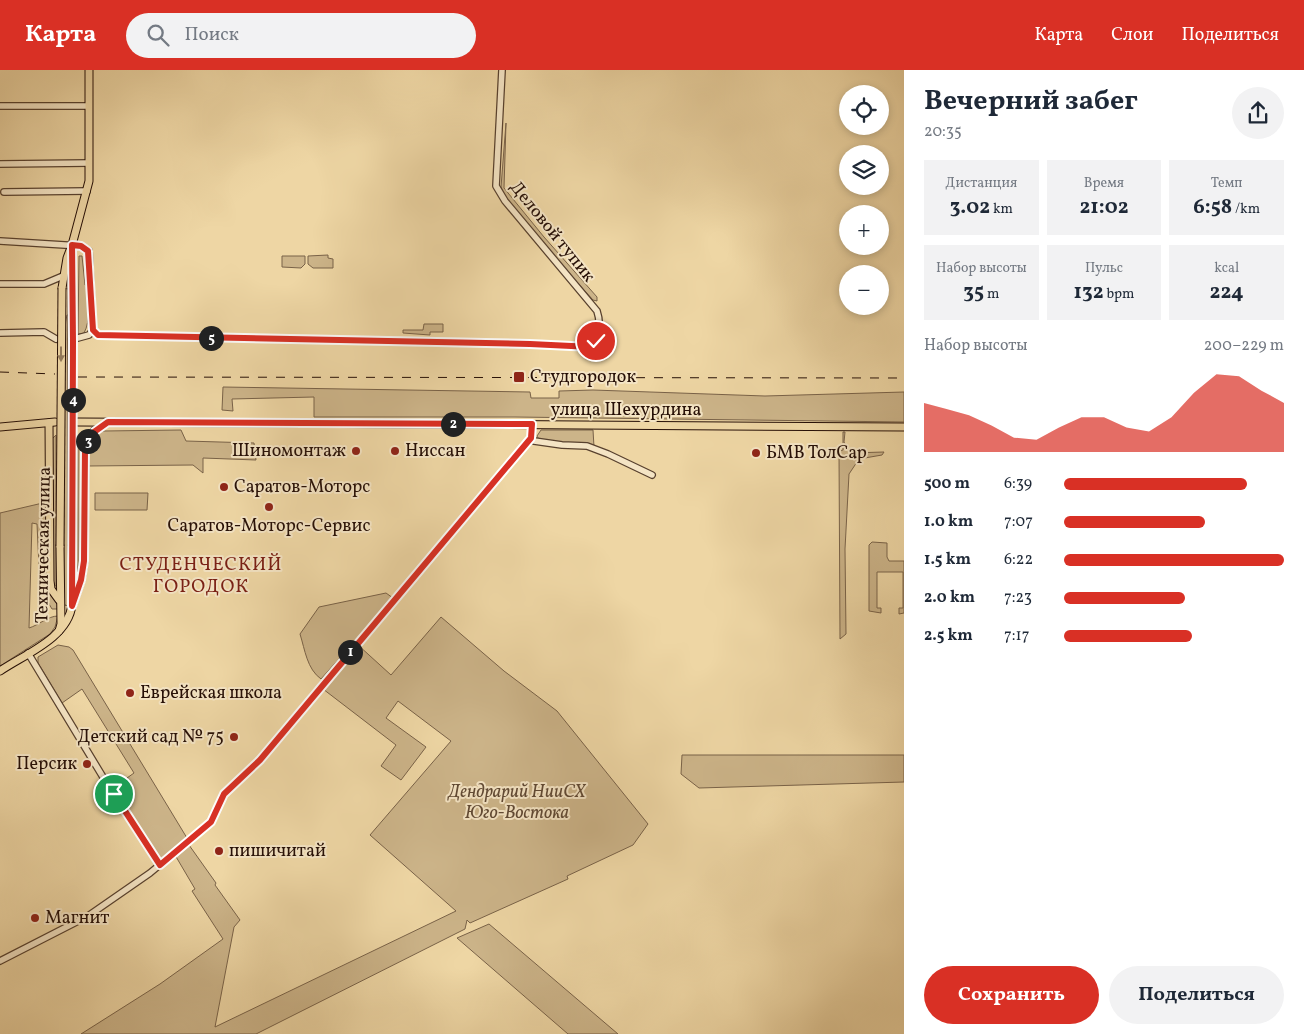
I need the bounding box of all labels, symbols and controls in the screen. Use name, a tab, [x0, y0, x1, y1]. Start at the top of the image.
search box	[126, 13, 476, 58]
text: Карта	[25, 18, 96, 52]
icon: search	[144, 21, 172, 49]
text: Поиск	[184, 22, 239, 48]
text: Карта	[1035, 23, 1083, 48]
text: Слои	[1111, 23, 1153, 48]
text: Поделиться	[1181, 23, 1279, 48]
text: Вечерний забег	[924, 82, 1138, 121]
map controls	[839, 85, 889, 315]
button: locate	[839, 85, 889, 135]
button: share	[1232, 87, 1284, 139]
text: 20:35	[924, 121, 962, 143]
button: layers	[839, 145, 889, 195]
text: Дистанция	[945, 174, 1017, 193]
text: Время	[1084, 174, 1124, 193]
text: Темп	[1211, 174, 1242, 193]
street label: Деловой тупик	[503, 176, 601, 288]
text: 3.02	[950, 193, 990, 222]
text: 21:02	[1079, 193, 1129, 222]
text: 6:58	[1193, 193, 1232, 222]
text: km	[990, 200, 1013, 219]
text: /km	[1232, 200, 1260, 219]
button: +	[839, 205, 889, 255]
text: Набор высоты	[936, 259, 1027, 278]
text: Пульс	[1085, 259, 1123, 278]
text: kcal	[1214, 259, 1239, 278]
button: −	[839, 265, 889, 315]
text: 35	[963, 278, 984, 307]
text: 132	[1074, 278, 1104, 307]
text: 224	[1210, 278, 1244, 307]
text: m	[984, 285, 999, 304]
text: bpm	[1104, 285, 1134, 304]
pin	[575, 320, 617, 362]
pin: 5	[198, 326, 224, 350]
icon: check	[582, 327, 610, 355]
text: 5	[208, 329, 215, 348]
text: Набор высоты	[924, 335, 1028, 357]
text: 200–229 m	[1204, 335, 1284, 357]
one-way arrow	[57, 346, 65, 362]
place label: Студгородок	[530, 365, 636, 390]
marker: Студгородок	[512, 370, 526, 384]
pin: 4	[60, 388, 86, 412]
text: 4	[69, 391, 78, 410]
street label: улица Шехурдина	[551, 398, 701, 423]
pin: 2	[440, 412, 466, 436]
text: 2	[450, 415, 457, 434]
pin: 3	[76, 428, 100, 454]
text: 3	[85, 432, 92, 451]
place label: Шиномонтаж	[232, 439, 346, 464]
place label: Ниссан	[405, 439, 466, 464]
place label: БМВ ТолСар	[766, 441, 867, 466]
marker: Шиномонтаж	[350, 445, 362, 457]
marker: Ниссан	[389, 445, 401, 457]
marker: БМВ ТолСар	[750, 447, 762, 459]
street label: Техническая улица	[30, 467, 58, 623]
text: 500 m	[924, 473, 970, 495]
text: 6:39	[1004, 473, 1032, 495]
place label: Саратов-Моторс	[234, 475, 370, 500]
marker: Саратов-Моторс	[218, 481, 230, 493]
marker: Саратов-Моторс-Сервис	[263, 501, 275, 513]
text: 1.0 km	[924, 511, 973, 533]
text: 7:07	[1004, 511, 1033, 533]
place label: Саратов-Моторс-Сервис	[167, 514, 371, 539]
text: 1.5 km	[924, 549, 971, 571]
text: 6:22	[1004, 549, 1033, 571]
district label: СТУДЕНЧЕСКИЙ ГОРОДОК	[119, 552, 283, 600]
text: 2.0 km	[924, 587, 975, 609]
text: 7:23	[1004, 587, 1032, 609]
text: 2.5 km	[924, 625, 973, 647]
text: 7:17	[1004, 625, 1030, 647]
pin: 1	[338, 640, 362, 664]
text: 1	[348, 643, 353, 662]
place label: Еврейская школа	[140, 681, 282, 706]
marker: Еврейская школа	[124, 687, 136, 699]
place label: Детский сад № 75	[78, 725, 224, 750]
marker: Детский сад № 75	[228, 731, 240, 743]
place label: Персик	[16, 752, 77, 777]
marker: Персик	[81, 758, 93, 770]
pin	[93, 773, 135, 815]
icon: arrive	[100, 780, 128, 808]
park label: Дендрарий НииСХ Юго-Востока	[446, 780, 587, 826]
place label: пишичитай	[229, 839, 326, 864]
marker: пишичитай	[213, 845, 225, 857]
place label: Магнит	[45, 906, 109, 931]
marker: Магнит	[29, 912, 41, 924]
button: Сохранить	[924, 966, 1099, 1024]
button: Поделиться	[1109, 966, 1284, 1024]

